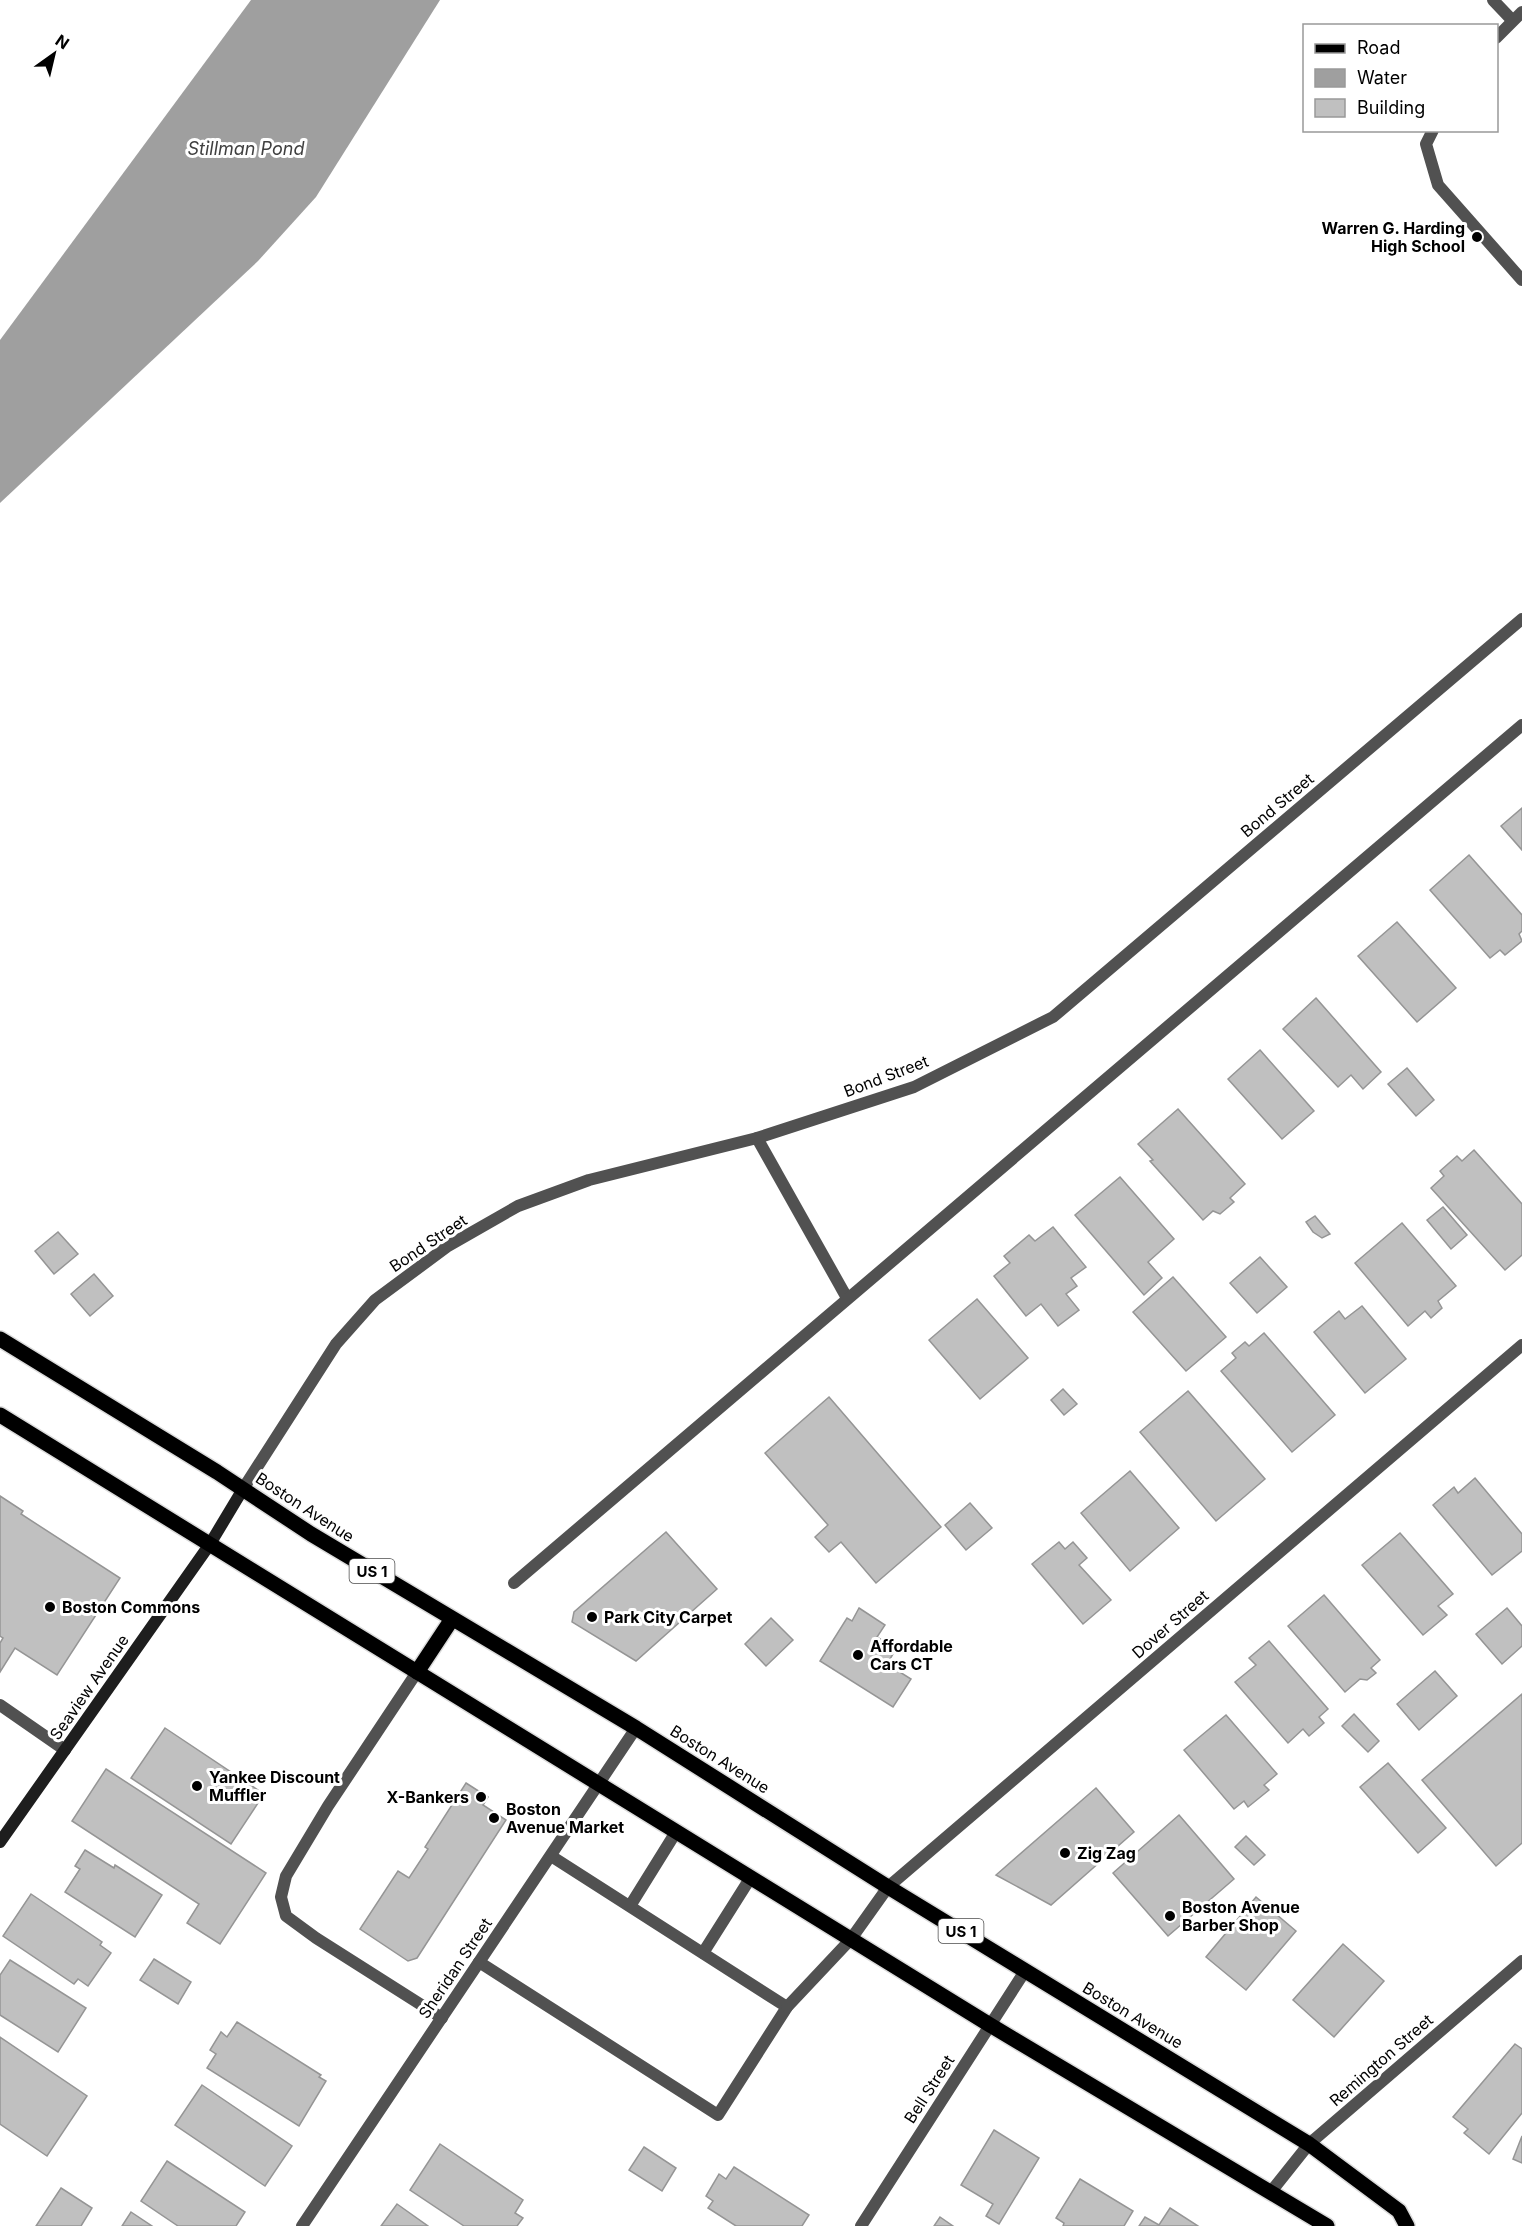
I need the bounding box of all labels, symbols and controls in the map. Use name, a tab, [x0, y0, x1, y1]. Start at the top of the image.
north arrow	[24, 24, 84, 84]
legend	[1303, 24, 1498, 132]
text: N	[52, 30, 73, 53]
text: Road	[1357, 37, 1400, 58]
text: Water	[1357, 67, 1407, 88]
text: Building	[1357, 97, 1425, 118]
water label: Stillman Pond	[188, 138, 304, 159]
place label: Warren G. Harding High School	[1321, 218, 1465, 256]
marker: Warren G. Harding High School	[1470, 230, 1484, 244]
street label: Bond Street	[1236, 769, 1318, 841]
street label: Bond Street	[841, 1051, 931, 1101]
street label: Bond Street	[386, 1210, 470, 1276]
street label: Boston Avenue	[252, 1468, 358, 1546]
road number: US 1	[350, 1559, 394, 1583]
street label: Dover Street	[1128, 1585, 1212, 1663]
place label: Boston Commons	[62, 1597, 200, 1617]
marker: Boston Commons	[43, 1600, 57, 1614]
place label: Park City Carpet	[604, 1607, 732, 1627]
marker: Park City Carpet	[585, 1610, 599, 1624]
street label: Seaview Avenue	[45, 1630, 133, 1744]
place label: Affordable Cars CT	[870, 1636, 953, 1674]
marker: Affordable Cars CT	[851, 1648, 865, 1662]
street label: Boston Avenue	[667, 1720, 773, 1798]
place label: Yankee Discount Muffler	[209, 1767, 340, 1805]
marker: Yankee Discount Muffler	[190, 1779, 204, 1793]
place label: X-Bankers	[387, 1787, 469, 1807]
marker: X-Bankers	[474, 1790, 488, 1804]
place label: Boston Avenue Market	[506, 1799, 624, 1837]
marker: Boston Avenue Market	[487, 1811, 501, 1825]
place label: Zig Zag	[1077, 1843, 1136, 1863]
marker: Zig Zag	[1058, 1846, 1072, 1860]
place label: Boston Avenue Barber Shop	[1182, 1897, 1300, 1935]
marker: Boston Avenue Barber Shop	[1163, 1909, 1177, 1923]
street label: Sheridan Street	[414, 1914, 496, 2022]
road number: US 1	[938, 1919, 984, 1943]
street label: Boston Avenue	[1079, 1977, 1187, 2053]
street label: Remington Street	[1325, 2010, 1437, 2110]
street label: Bell Street	[900, 2051, 958, 2127]

